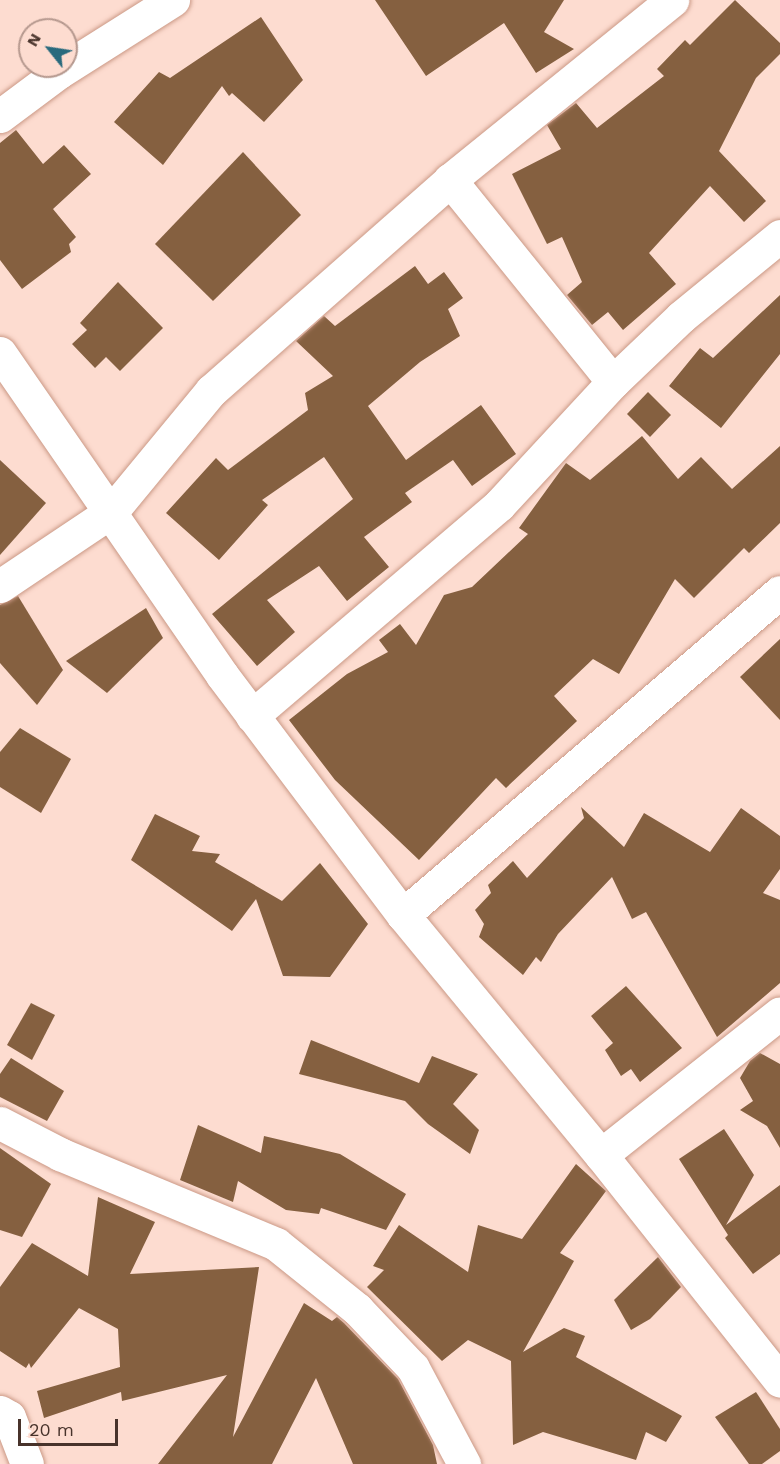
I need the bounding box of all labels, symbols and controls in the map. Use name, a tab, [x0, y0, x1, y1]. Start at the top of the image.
north arrow	[18, 18, 78, 78]
text: N	[23, 30, 45, 50]
scale bar	[21, 1407, 122, 1445]
text: 20 m	[29, 1419, 74, 1440]

